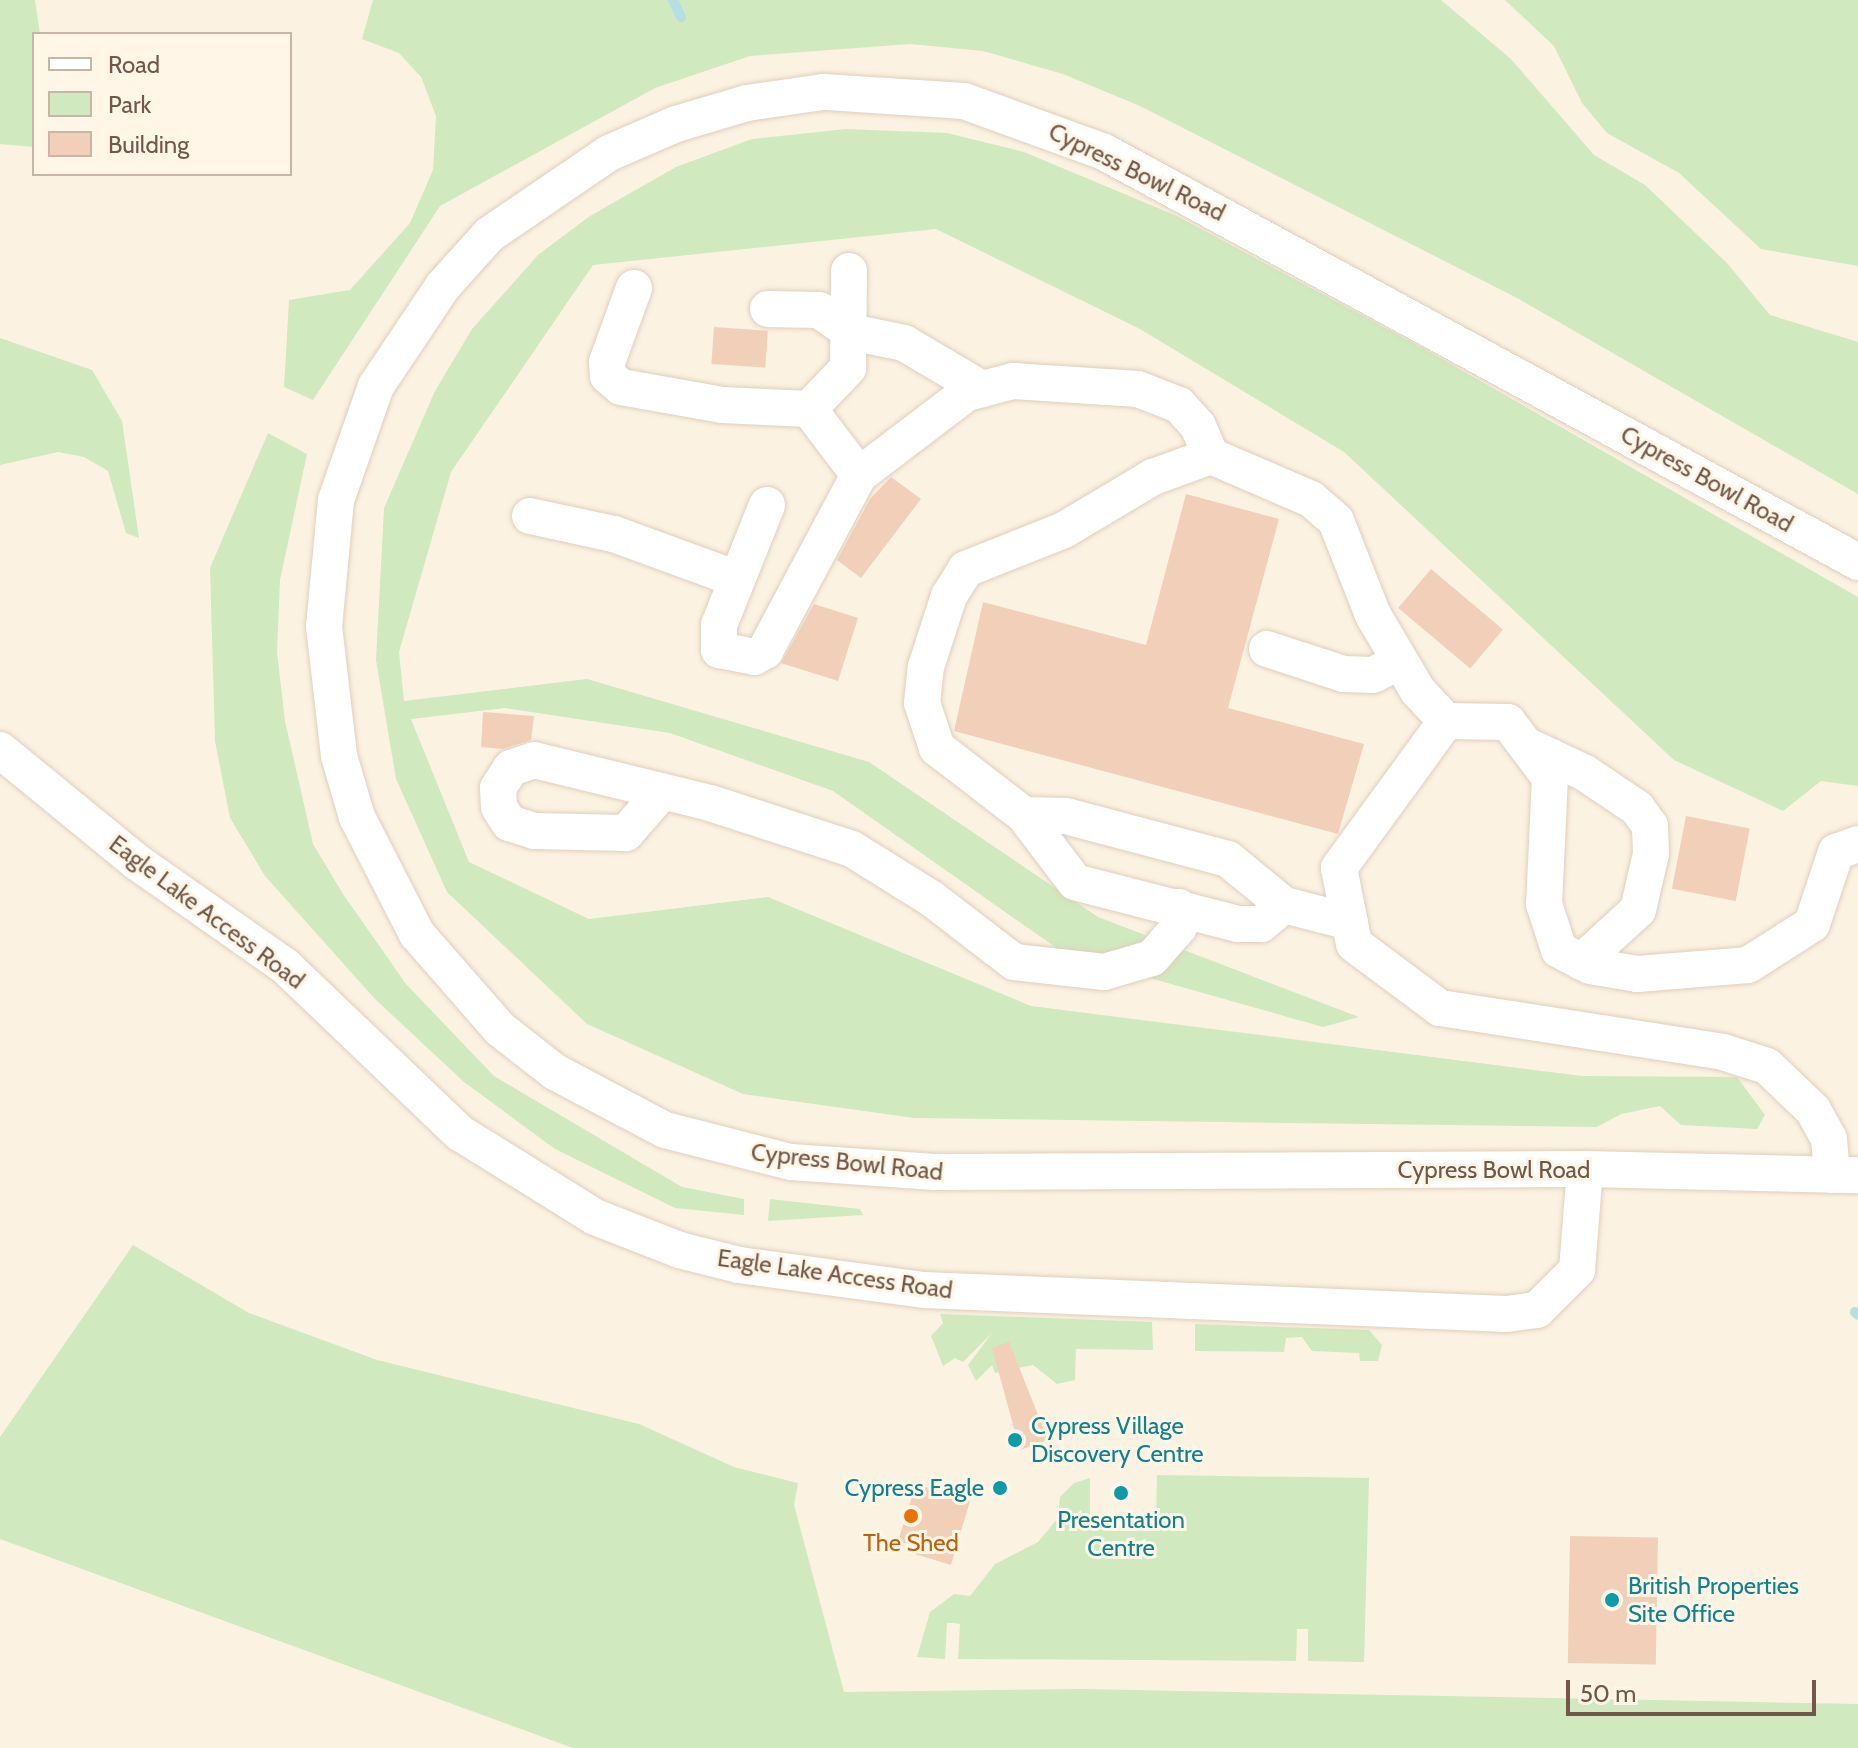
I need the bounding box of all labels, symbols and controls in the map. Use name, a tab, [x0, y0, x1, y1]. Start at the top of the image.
legend	[32, 32, 292, 176]
text: Road	[108, 50, 160, 79]
text: Park	[108, 90, 151, 119]
street label: Cypress Bowl Road	[1044, 117, 1230, 227]
text: Building	[108, 130, 189, 159]
street label: Cypress Bowl Road	[1616, 420, 1798, 538]
street label: Eagle Lake Access Road	[104, 829, 310, 995]
street label: Cypress Bowl Road	[750, 1138, 944, 1186]
street label: Cypress Bowl Road	[1398, 1156, 1590, 1184]
street label: Eagle Lake Access Road	[716, 1243, 954, 1305]
place label: Cypress Village Discovery Centre	[1031, 1412, 1204, 1468]
marker: Cypress Village Discovery Centre	[1006, 1431, 1024, 1449]
place label: Cypress Eagle	[844, 1474, 984, 1502]
marker: Cypress Eagle	[991, 1479, 1009, 1497]
marker: Presentation Centre	[1112, 1484, 1130, 1502]
place label: Presentation Centre	[1057, 1506, 1185, 1562]
marker: The Shed	[902, 1507, 920, 1525]
place label: The Shed	[863, 1529, 959, 1557]
place label: British Properties Site Office	[1628, 1572, 1799, 1628]
marker: British Properties Site Office	[1603, 1591, 1621, 1609]
scale bar	[1570, 1664, 1820, 1714]
text: 50 m	[1580, 1679, 1636, 1708]

